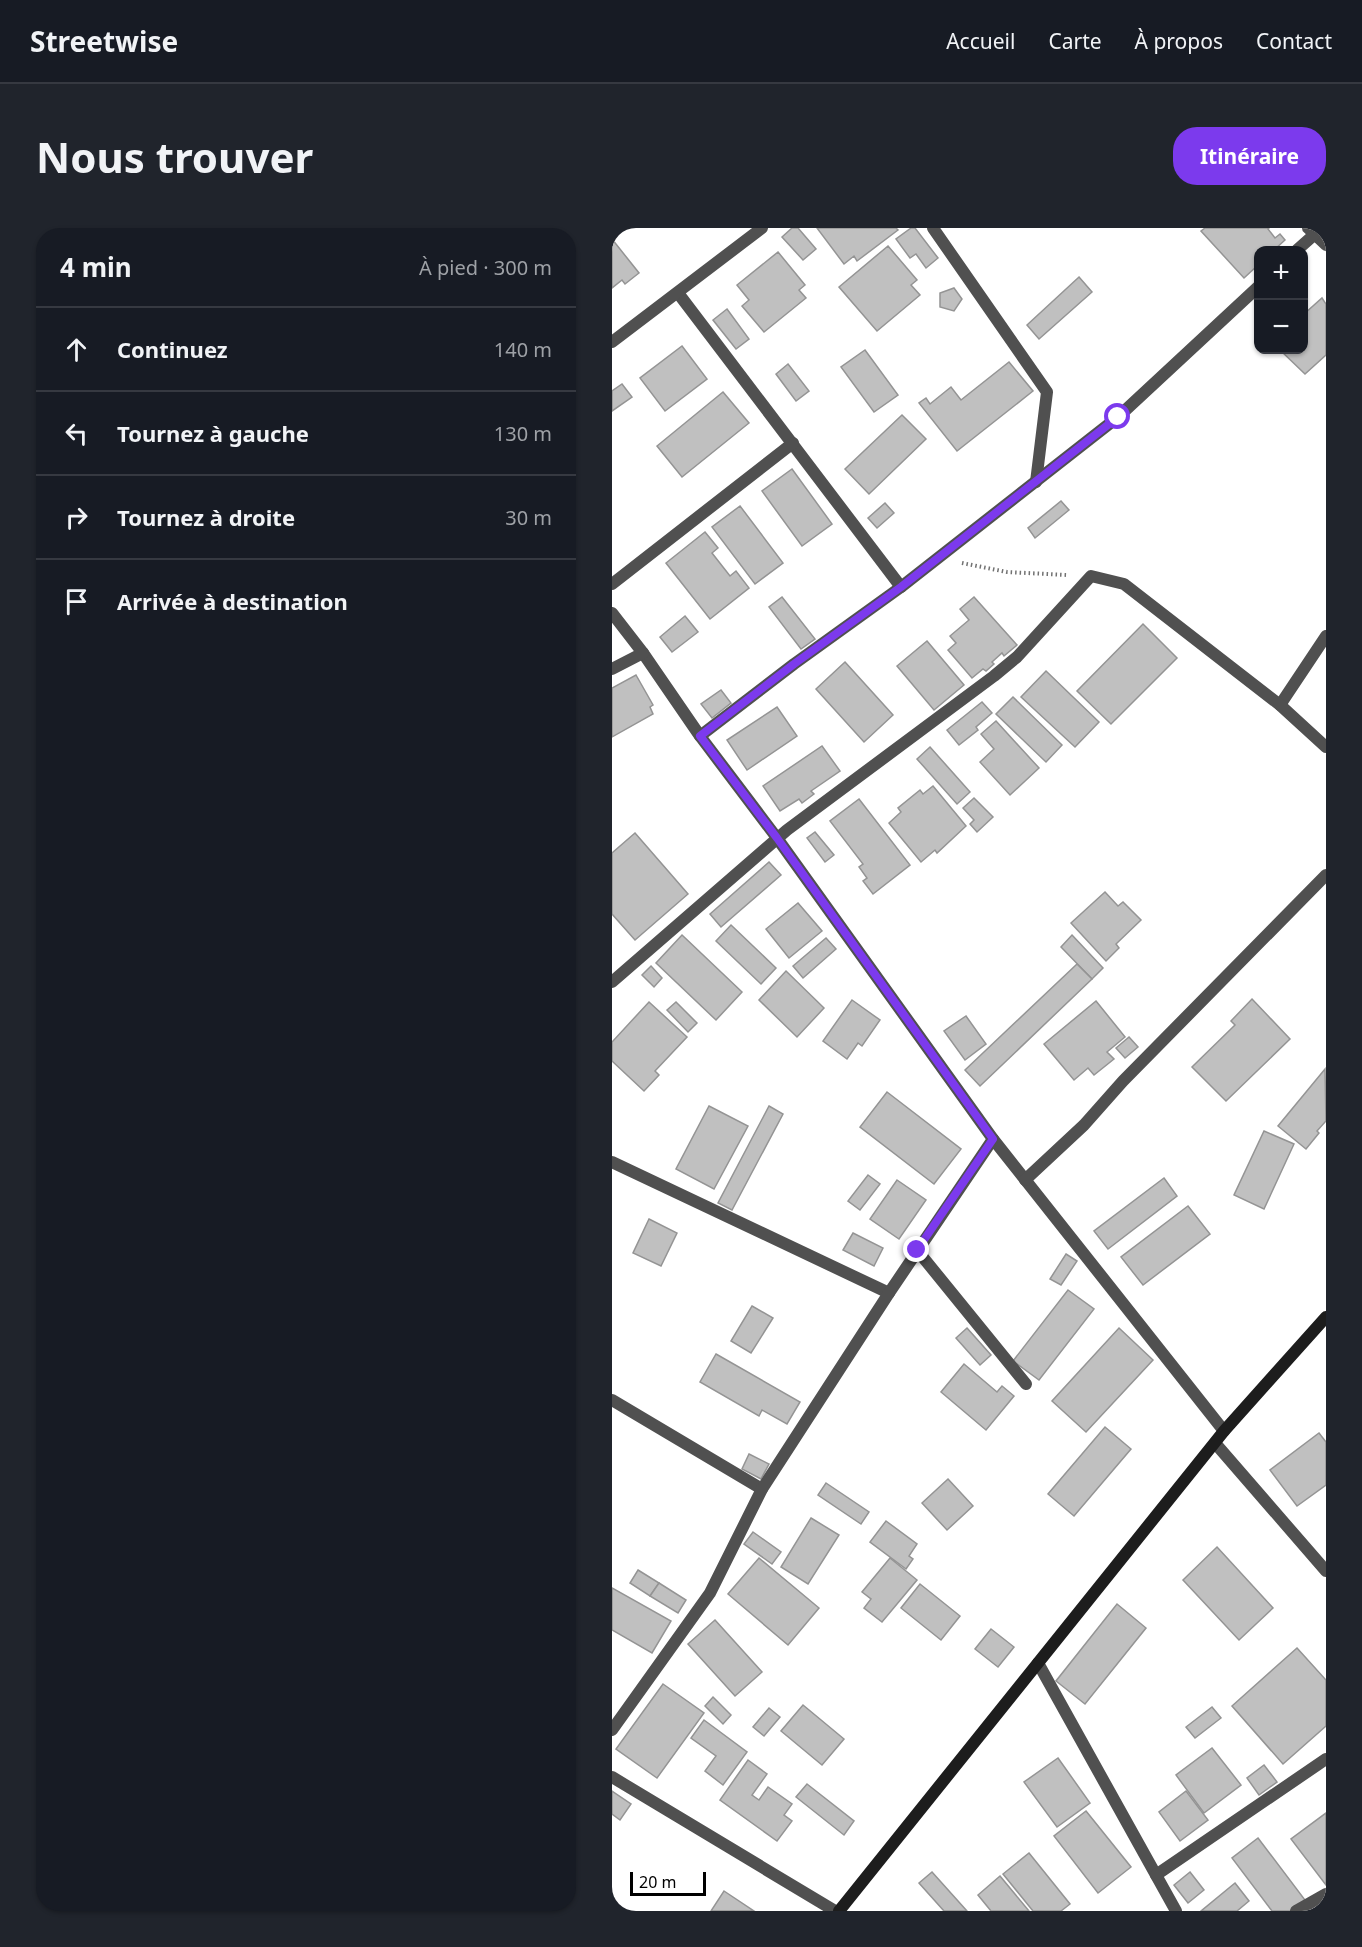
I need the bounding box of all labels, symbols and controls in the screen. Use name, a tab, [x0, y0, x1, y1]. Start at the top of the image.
text: Streetwise	[30, 22, 178, 60]
text: Accueil	[946, 27, 1015, 55]
text: Carte	[1048, 27, 1102, 55]
text: À propos	[1135, 27, 1223, 55]
text: Contact	[1256, 27, 1332, 55]
button: Itinéraire	[1173, 127, 1326, 185]
text: Nous trouver	[36, 128, 313, 185]
map controls	[1254, 246, 1308, 354]
button: +	[1254, 246, 1308, 300]
text: 4 min	[60, 249, 132, 285]
text: À pied · 300 m	[419, 254, 552, 281]
button: −	[1254, 300, 1308, 354]
icon: ahead	[60, 333, 93, 366]
text: Continuez	[117, 334, 228, 364]
text: 140 m	[494, 336, 552, 363]
route start	[1104, 403, 1130, 429]
icon: left	[60, 417, 93, 450]
text: Tournez à gauche	[117, 418, 309, 448]
text: 130 m	[494, 420, 552, 447]
icon: right	[60, 501, 93, 534]
text: Tournez à droite	[117, 502, 295, 532]
text: 30 m	[505, 504, 552, 531]
icon: arrive	[60, 585, 93, 618]
text: Arrivée à destination	[117, 586, 348, 616]
route end	[903, 1236, 929, 1262]
scale bar	[630, 1869, 706, 1896]
text: 20 m	[639, 1871, 676, 1893]

